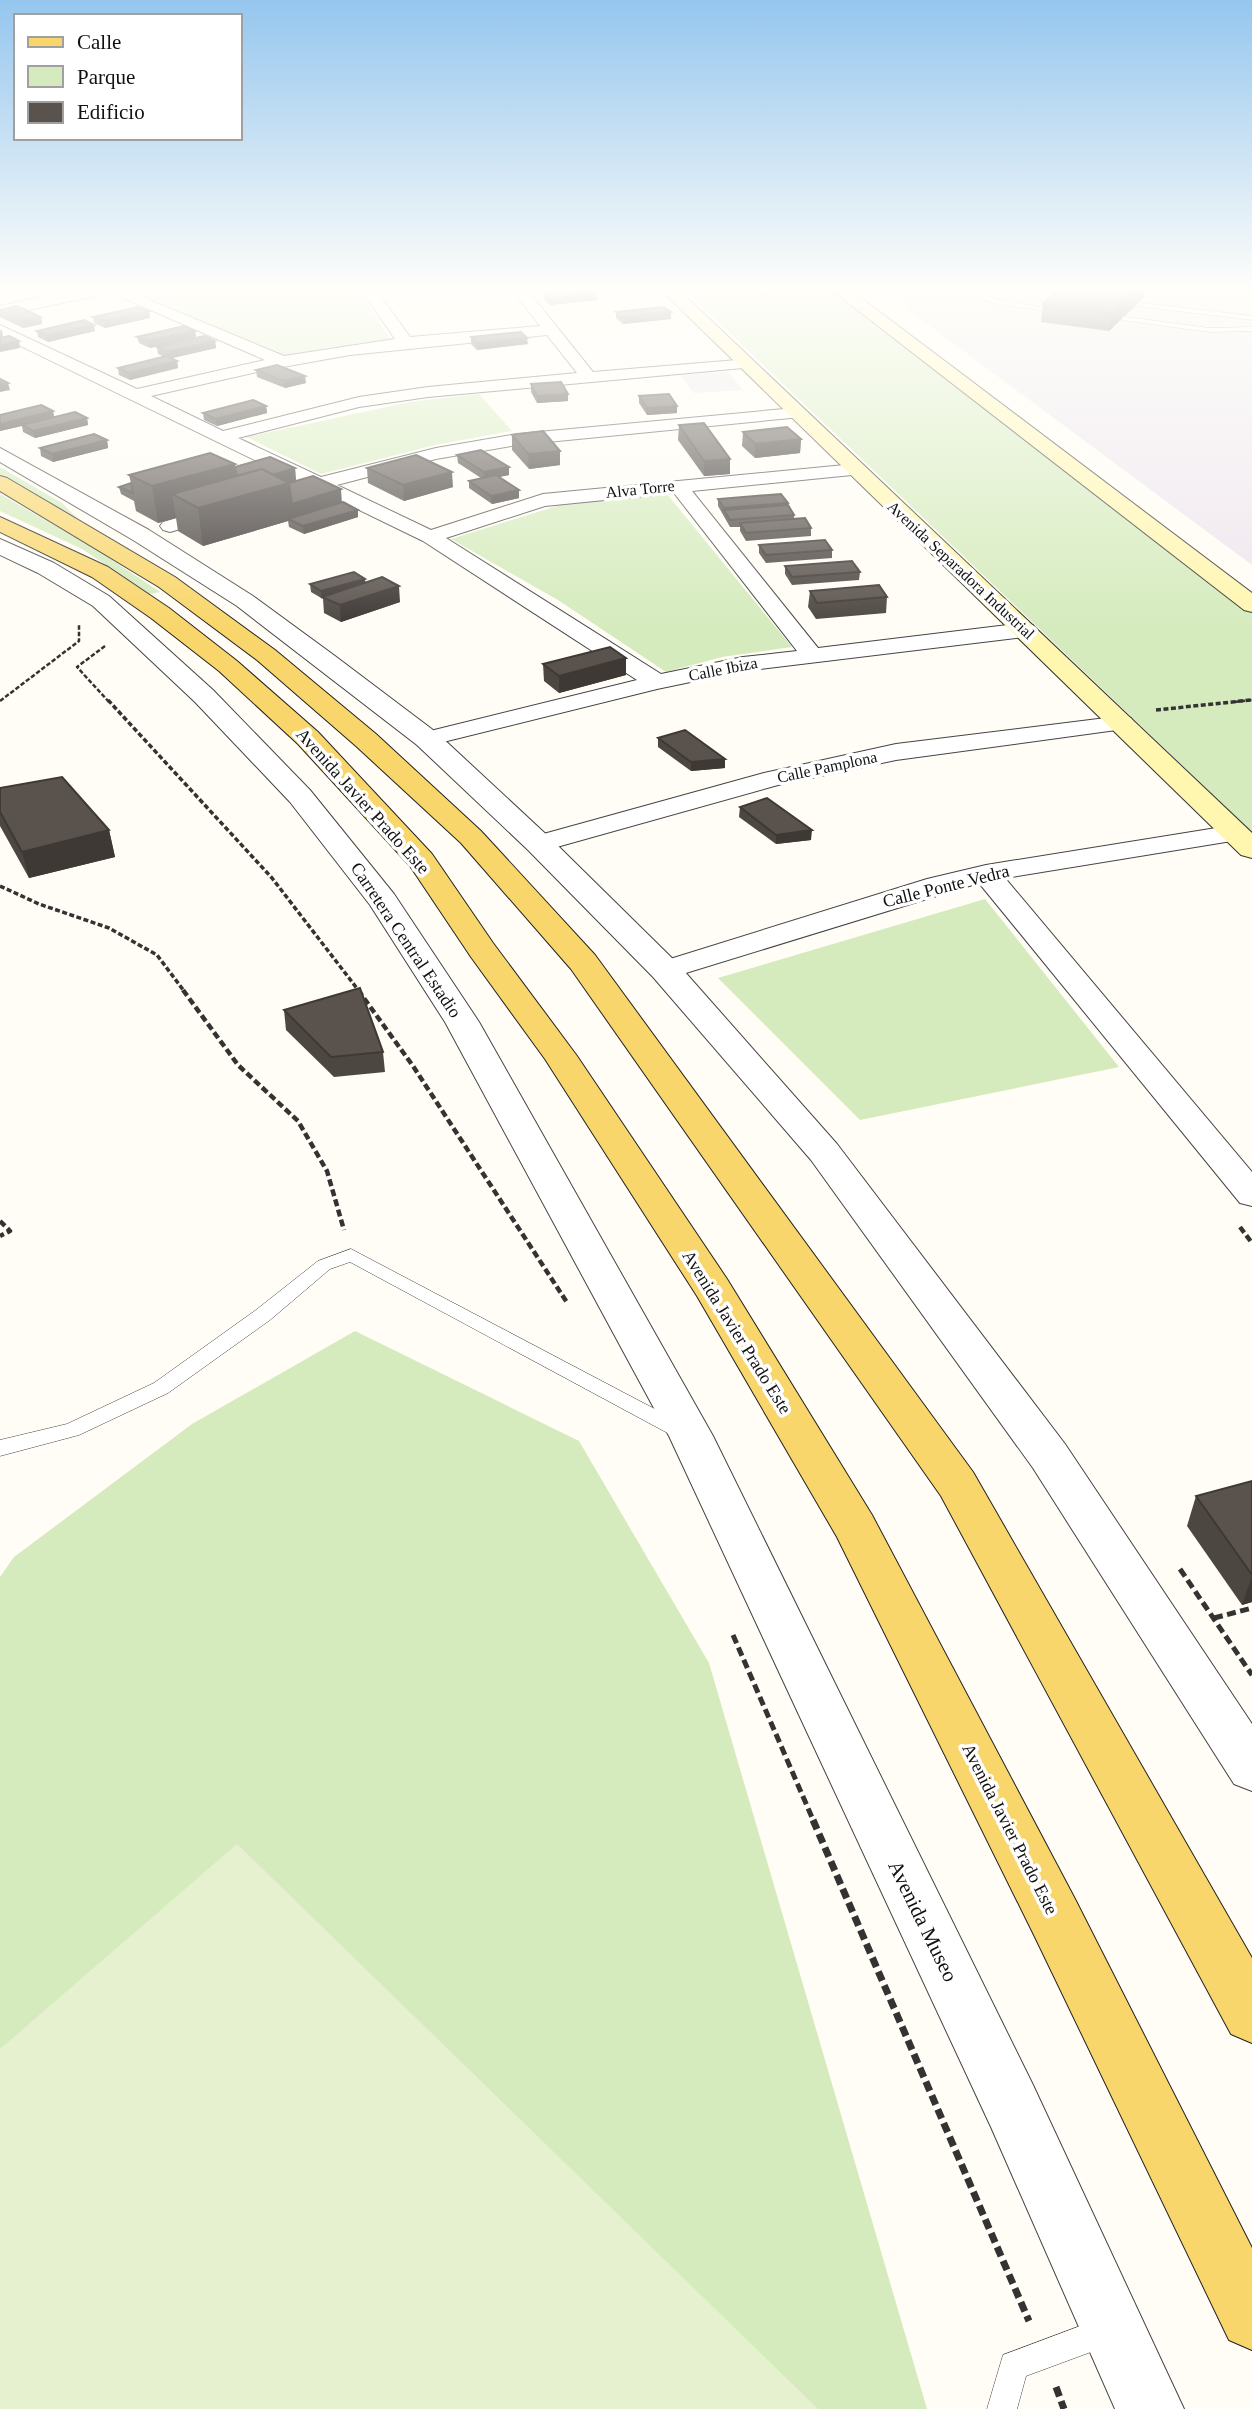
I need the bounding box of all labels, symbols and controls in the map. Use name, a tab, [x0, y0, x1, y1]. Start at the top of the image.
legend	[14, 14, 242, 140]
text: Calle	[77, 30, 121, 54]
text: Parque	[77, 65, 135, 89]
text: Edificio	[77, 100, 145, 124]
street label: Alva Torre	[605, 477, 675, 501]
street label: Avenida Separadora Industrial	[883, 498, 1038, 644]
street label: Calle Ibiza	[687, 654, 759, 684]
street label: Avenida Javier Prado Este	[292, 724, 434, 878]
street label: Calle Pamplona	[775, 748, 879, 787]
street label: Carretera Central Estadio	[347, 859, 465, 1021]
street label: Calle Ponte Vedra	[881, 861, 1011, 911]
street label: Avenida Javier Prado Este	[678, 1247, 796, 1417]
street label: Avenida Javier Prado Este	[958, 1740, 1062, 1918]
street label: Avenida Museo	[883, 1856, 963, 1986]

